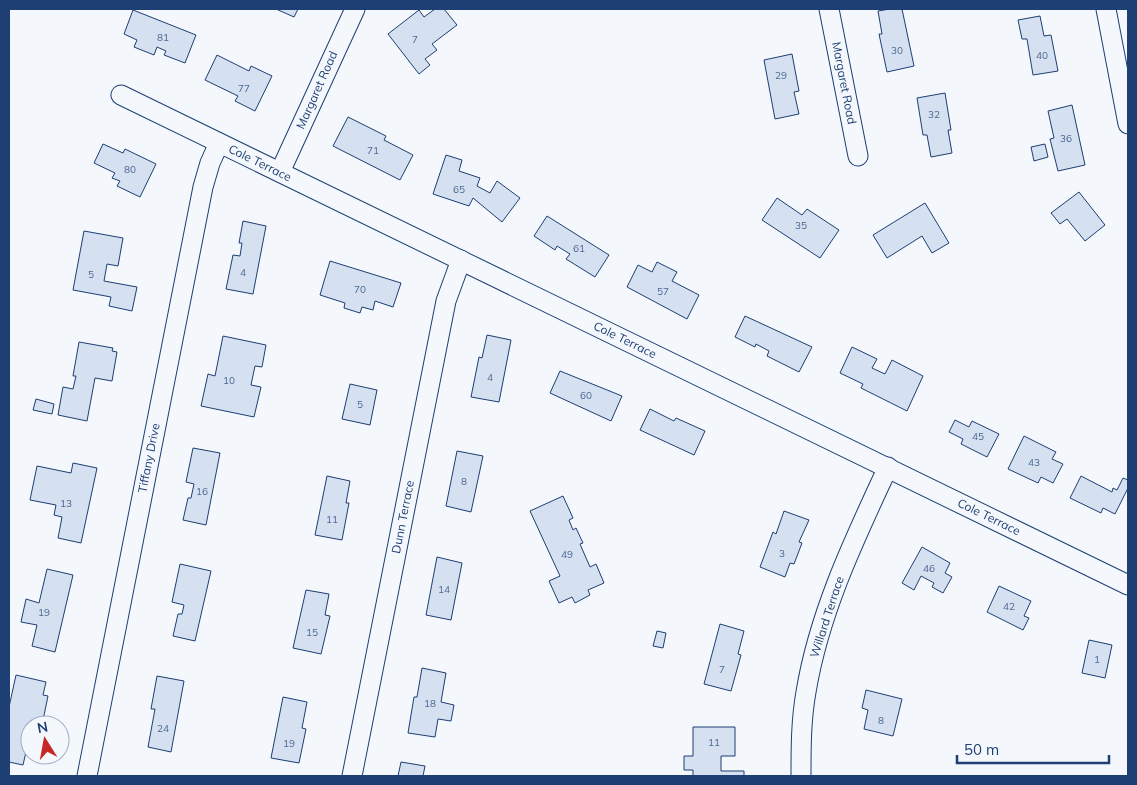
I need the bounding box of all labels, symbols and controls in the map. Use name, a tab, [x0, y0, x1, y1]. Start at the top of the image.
house number: 81	[157, 31, 169, 44]
house number: 7	[412, 33, 418, 46]
street label: Margaret Road	[829, 40, 860, 125]
house number: 30	[891, 44, 903, 57]
street label: Margaret Road	[293, 48, 340, 131]
house number: 40	[1036, 49, 1048, 62]
house number: 29	[775, 69, 787, 82]
house number: 77	[238, 82, 250, 95]
house number: 32	[928, 108, 940, 121]
house number: 36	[1060, 132, 1072, 145]
street label: Cole Terrace	[226, 141, 294, 184]
house number: 71	[367, 144, 379, 157]
house number: 80	[124, 163, 136, 176]
house number: 65	[453, 183, 465, 196]
house number: 35	[795, 219, 807, 232]
house number: 61	[573, 242, 585, 255]
house number: 4	[240, 266, 246, 279]
house number: 5	[88, 268, 94, 281]
house number: 70	[354, 283, 366, 296]
house number: 57	[657, 285, 669, 298]
street label: Cole Terrace	[591, 318, 659, 361]
house number: 4	[487, 371, 493, 384]
house number: 10	[223, 374, 235, 387]
house number: 60	[580, 389, 592, 402]
house number: 5	[357, 398, 363, 411]
street label: Tiffany Drive	[134, 422, 163, 494]
house number: 45	[972, 430, 984, 443]
house number: 43	[1028, 456, 1040, 469]
house number: 8	[461, 475, 467, 488]
street label: Dunn Terrace	[388, 479, 417, 555]
house number: 16	[196, 485, 208, 498]
street label: Cole Terrace	[955, 495, 1023, 538]
house number: 13	[60, 497, 72, 510]
house number: 11	[326, 513, 338, 526]
house number: 3	[779, 547, 785, 560]
house number: 49	[561, 548, 573, 561]
house number: 46	[923, 562, 935, 575]
street label: Willard Terrace	[806, 574, 847, 659]
house number: 14	[438, 583, 450, 596]
house number: 42	[1003, 600, 1015, 613]
house number: 19	[38, 606, 50, 619]
house number: 15	[306, 626, 318, 639]
house number: 1	[1094, 653, 1100, 666]
house number: 7	[719, 663, 725, 676]
house number: 18	[424, 697, 436, 710]
house number: 8	[878, 714, 884, 727]
north arrow	[20, 715, 70, 765]
text: N	[36, 717, 49, 737]
house number: 24	[157, 722, 169, 735]
scale bar	[957, 732, 1110, 764]
house number: 11	[708, 736, 720, 749]
house number: 19	[283, 737, 295, 750]
text: 50 m	[964, 740, 999, 759]

